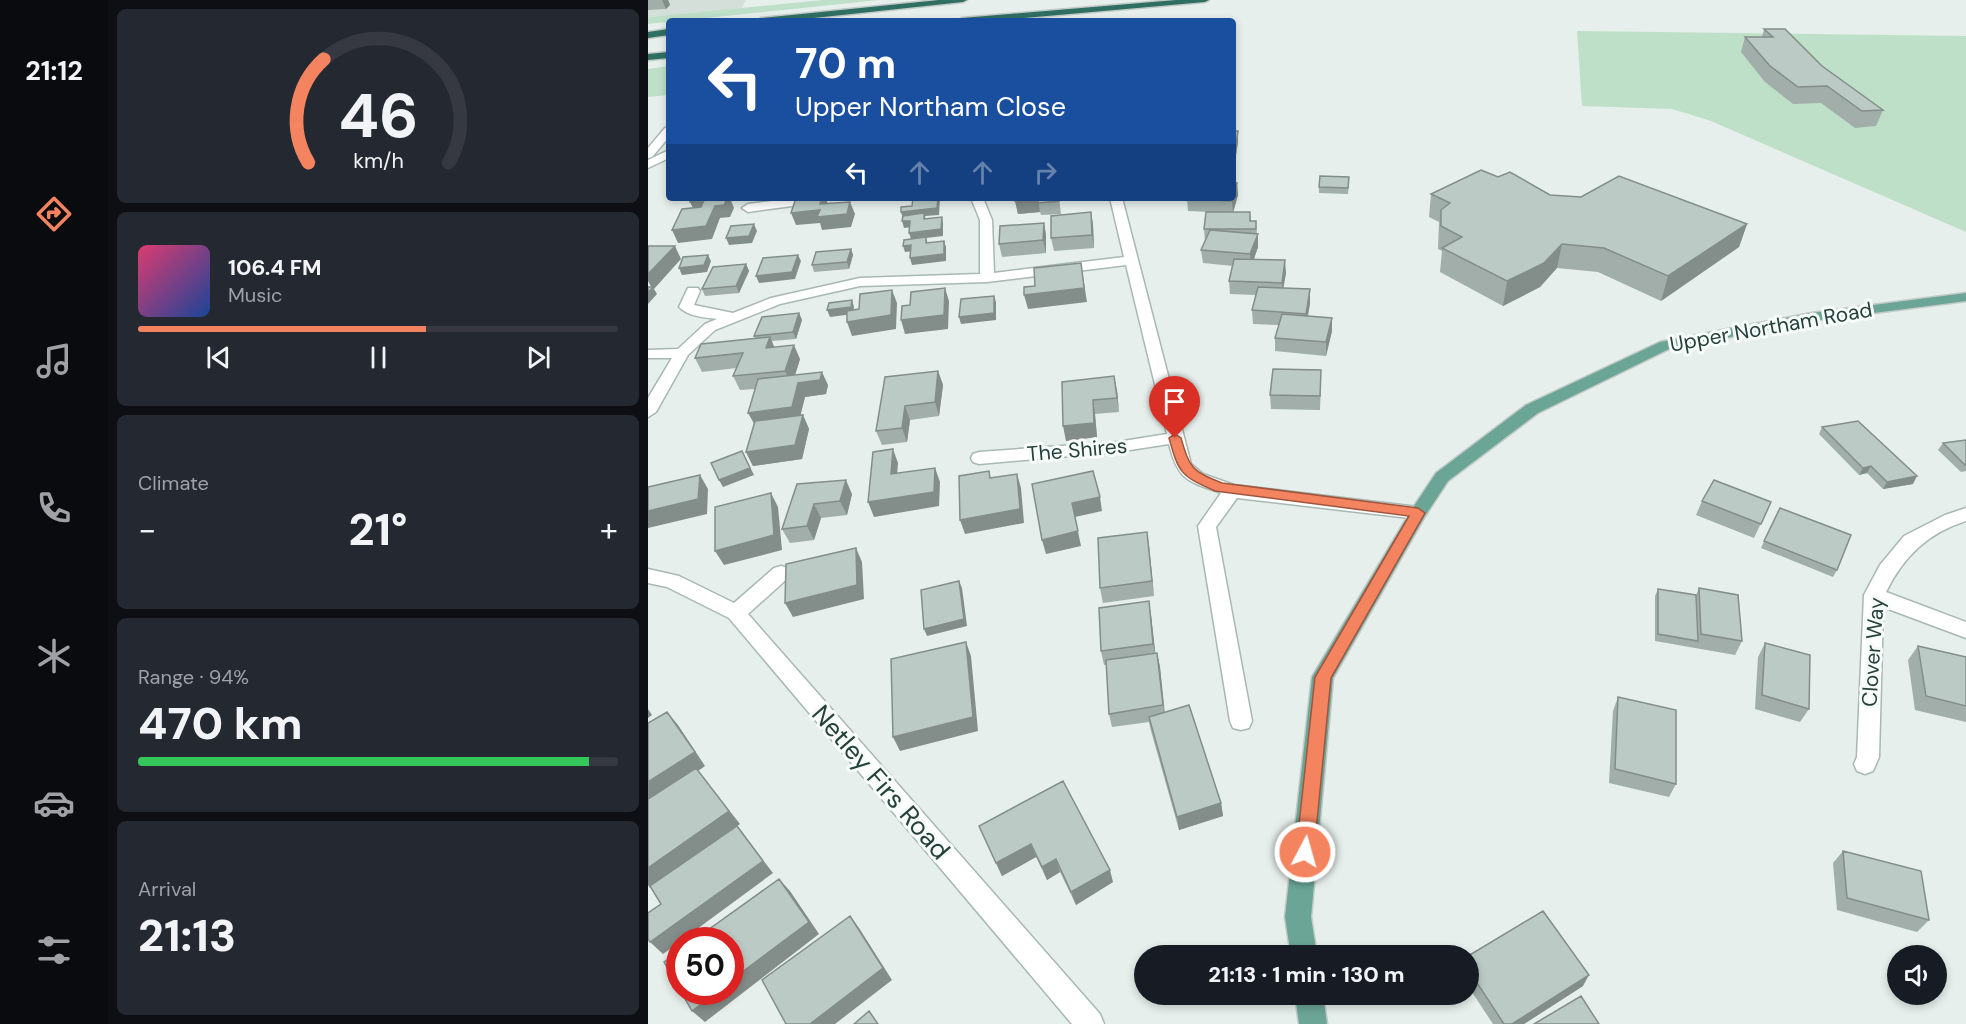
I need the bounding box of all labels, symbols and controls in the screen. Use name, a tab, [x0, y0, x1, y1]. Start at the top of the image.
text: 70 m	[795, 36, 896, 91]
icon: left	[696, 42, 774, 120]
text: 21:12	[25, 53, 83, 88]
text: 46	[338, 75, 418, 156]
text: Upper Northam Close	[795, 89, 1066, 124]
text: km/h	[353, 147, 403, 175]
icon: left	[840, 156, 873, 189]
icon: ahead	[903, 156, 936, 189]
icon: ahead	[966, 156, 999, 189]
icon: right	[1029, 156, 1062, 189]
icon: directions	[33, 193, 75, 235]
text: 106.4 FM	[228, 253, 321, 282]
text: Music	[228, 282, 283, 308]
street label: Upper Northam Road	[1668, 295, 1874, 359]
icon: music	[33, 340, 75, 382]
icon: previous	[202, 341, 235, 374]
icon: pause	[362, 341, 395, 374]
icon: next	[522, 341, 555, 374]
pin	[1149, 376, 1200, 438]
icon: arrive	[1158, 385, 1191, 418]
street label: The Shires	[1026, 432, 1128, 468]
text: Climate	[138, 470, 209, 496]
icon: phone	[33, 487, 75, 529]
text: 21°	[348, 500, 408, 559]
text: −	[138, 508, 156, 551]
text: +	[600, 508, 618, 551]
street label: Clover Way	[1855, 596, 1891, 708]
icon: climate	[33, 635, 75, 677]
text: Range · 94%	[138, 664, 249, 690]
text: 470 km	[138, 694, 303, 753]
street label: Netley Firs Road	[804, 698, 958, 866]
icon: car	[33, 782, 75, 824]
position arrow	[1273, 820, 1337, 884]
text: Arrival	[138, 876, 196, 902]
text: 21:13	[138, 906, 236, 965]
speed limit sign: 50	[666, 927, 744, 1005]
icon: filters	[33, 929, 75, 971]
map controls	[1887, 945, 1947, 1005]
button: sound	[1887, 945, 1947, 1005]
text: 21:13 · 1 min · 130 m	[1208, 960, 1405, 989]

